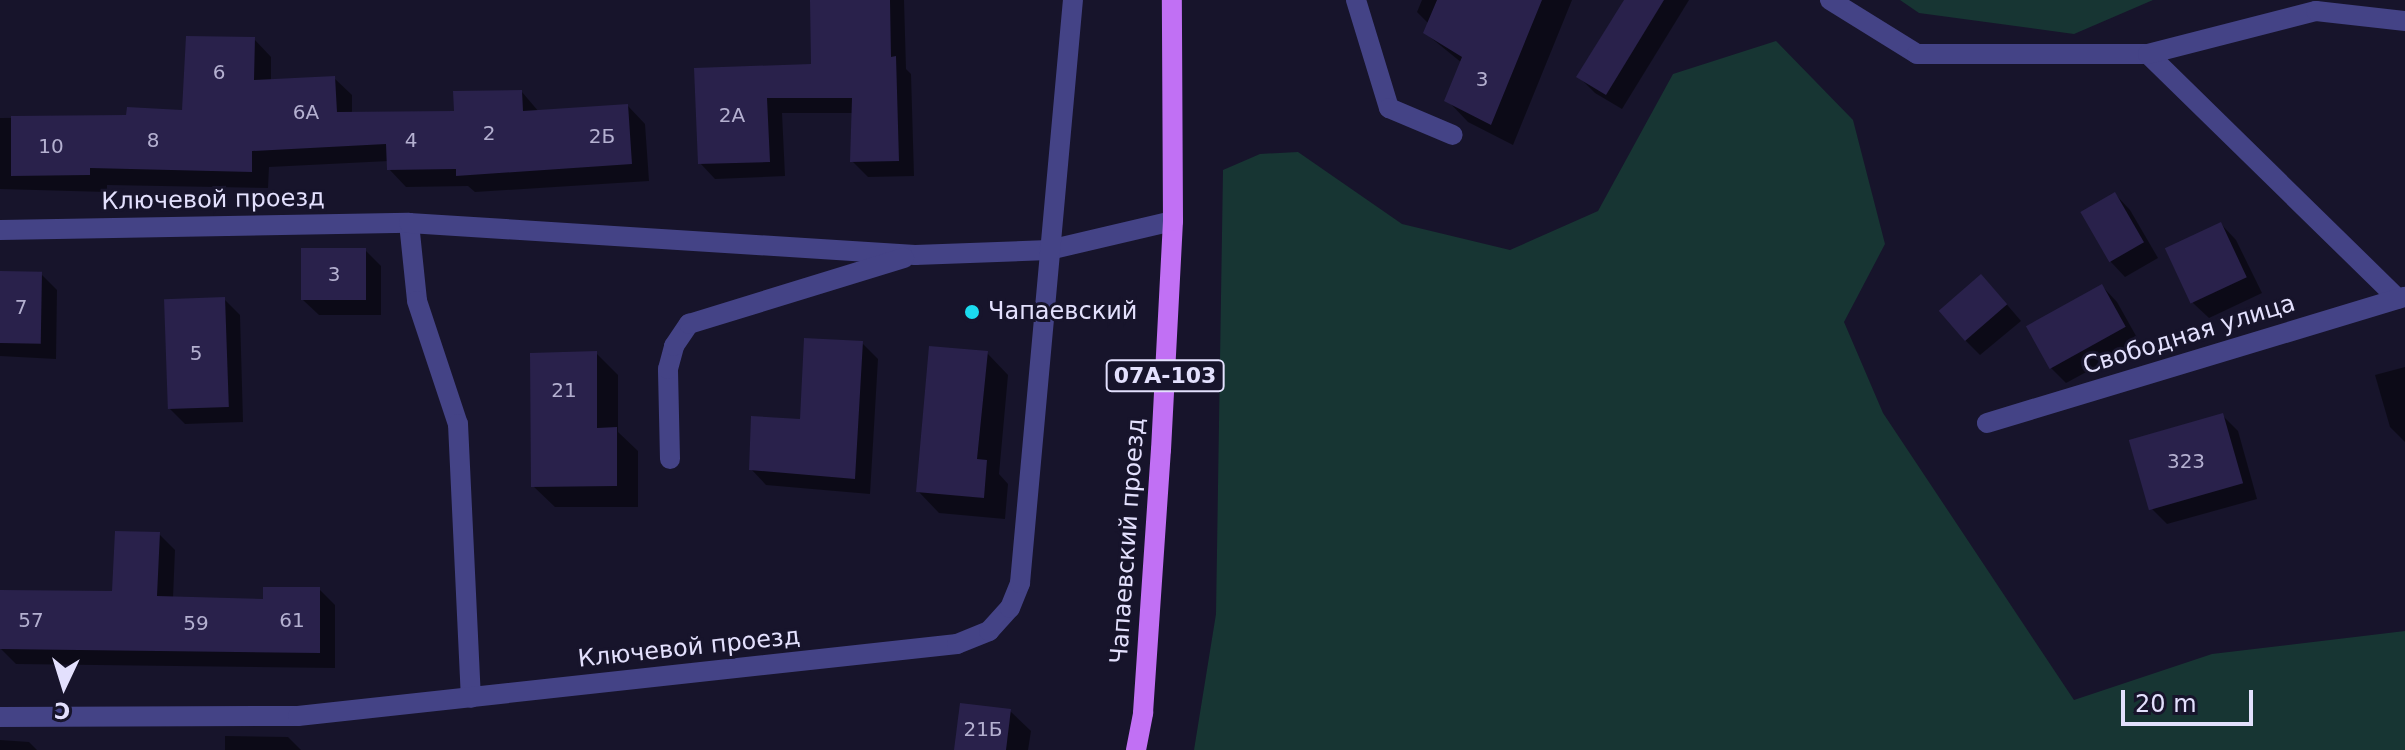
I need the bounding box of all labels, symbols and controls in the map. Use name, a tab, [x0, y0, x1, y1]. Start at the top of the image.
house number: 6	[213, 60, 225, 84]
house number: 3	[1476, 67, 1488, 91]
house number: 6А	[293, 100, 319, 124]
house number: 2А	[719, 103, 745, 127]
house number: 2	[483, 121, 495, 145]
house number: 2Б	[589, 124, 615, 148]
house number: 8	[147, 128, 159, 152]
house number: 4	[405, 128, 417, 152]
house number: 10	[38, 134, 64, 158]
street label: Ключевой проезд	[101, 184, 325, 216]
house number: 3	[328, 262, 340, 286]
street label: Свободная улица	[2079, 289, 2299, 381]
house number: 7	[15, 295, 27, 319]
place label: Чапаевский	[988, 298, 1137, 326]
marker: Чапаевский	[963, 303, 981, 321]
house number: 5	[190, 341, 202, 365]
road number: 07А-103	[1105, 358, 1225, 394]
house number: 21	[551, 378, 577, 402]
street label: Чапаевский проезд	[1105, 417, 1151, 665]
house number: 323	[2167, 449, 2205, 473]
house number: 57	[18, 608, 44, 632]
house number: 61	[279, 608, 305, 632]
house number: 59	[183, 611, 209, 635]
street label: Ключевой проезд	[576, 622, 802, 674]
north arrow	[24, 646, 104, 726]
scale bar	[2125, 674, 2257, 724]
text: 20 m	[2135, 690, 2197, 718]
text: С	[53, 697, 71, 723]
house number: 21Б	[963, 717, 1003, 741]

